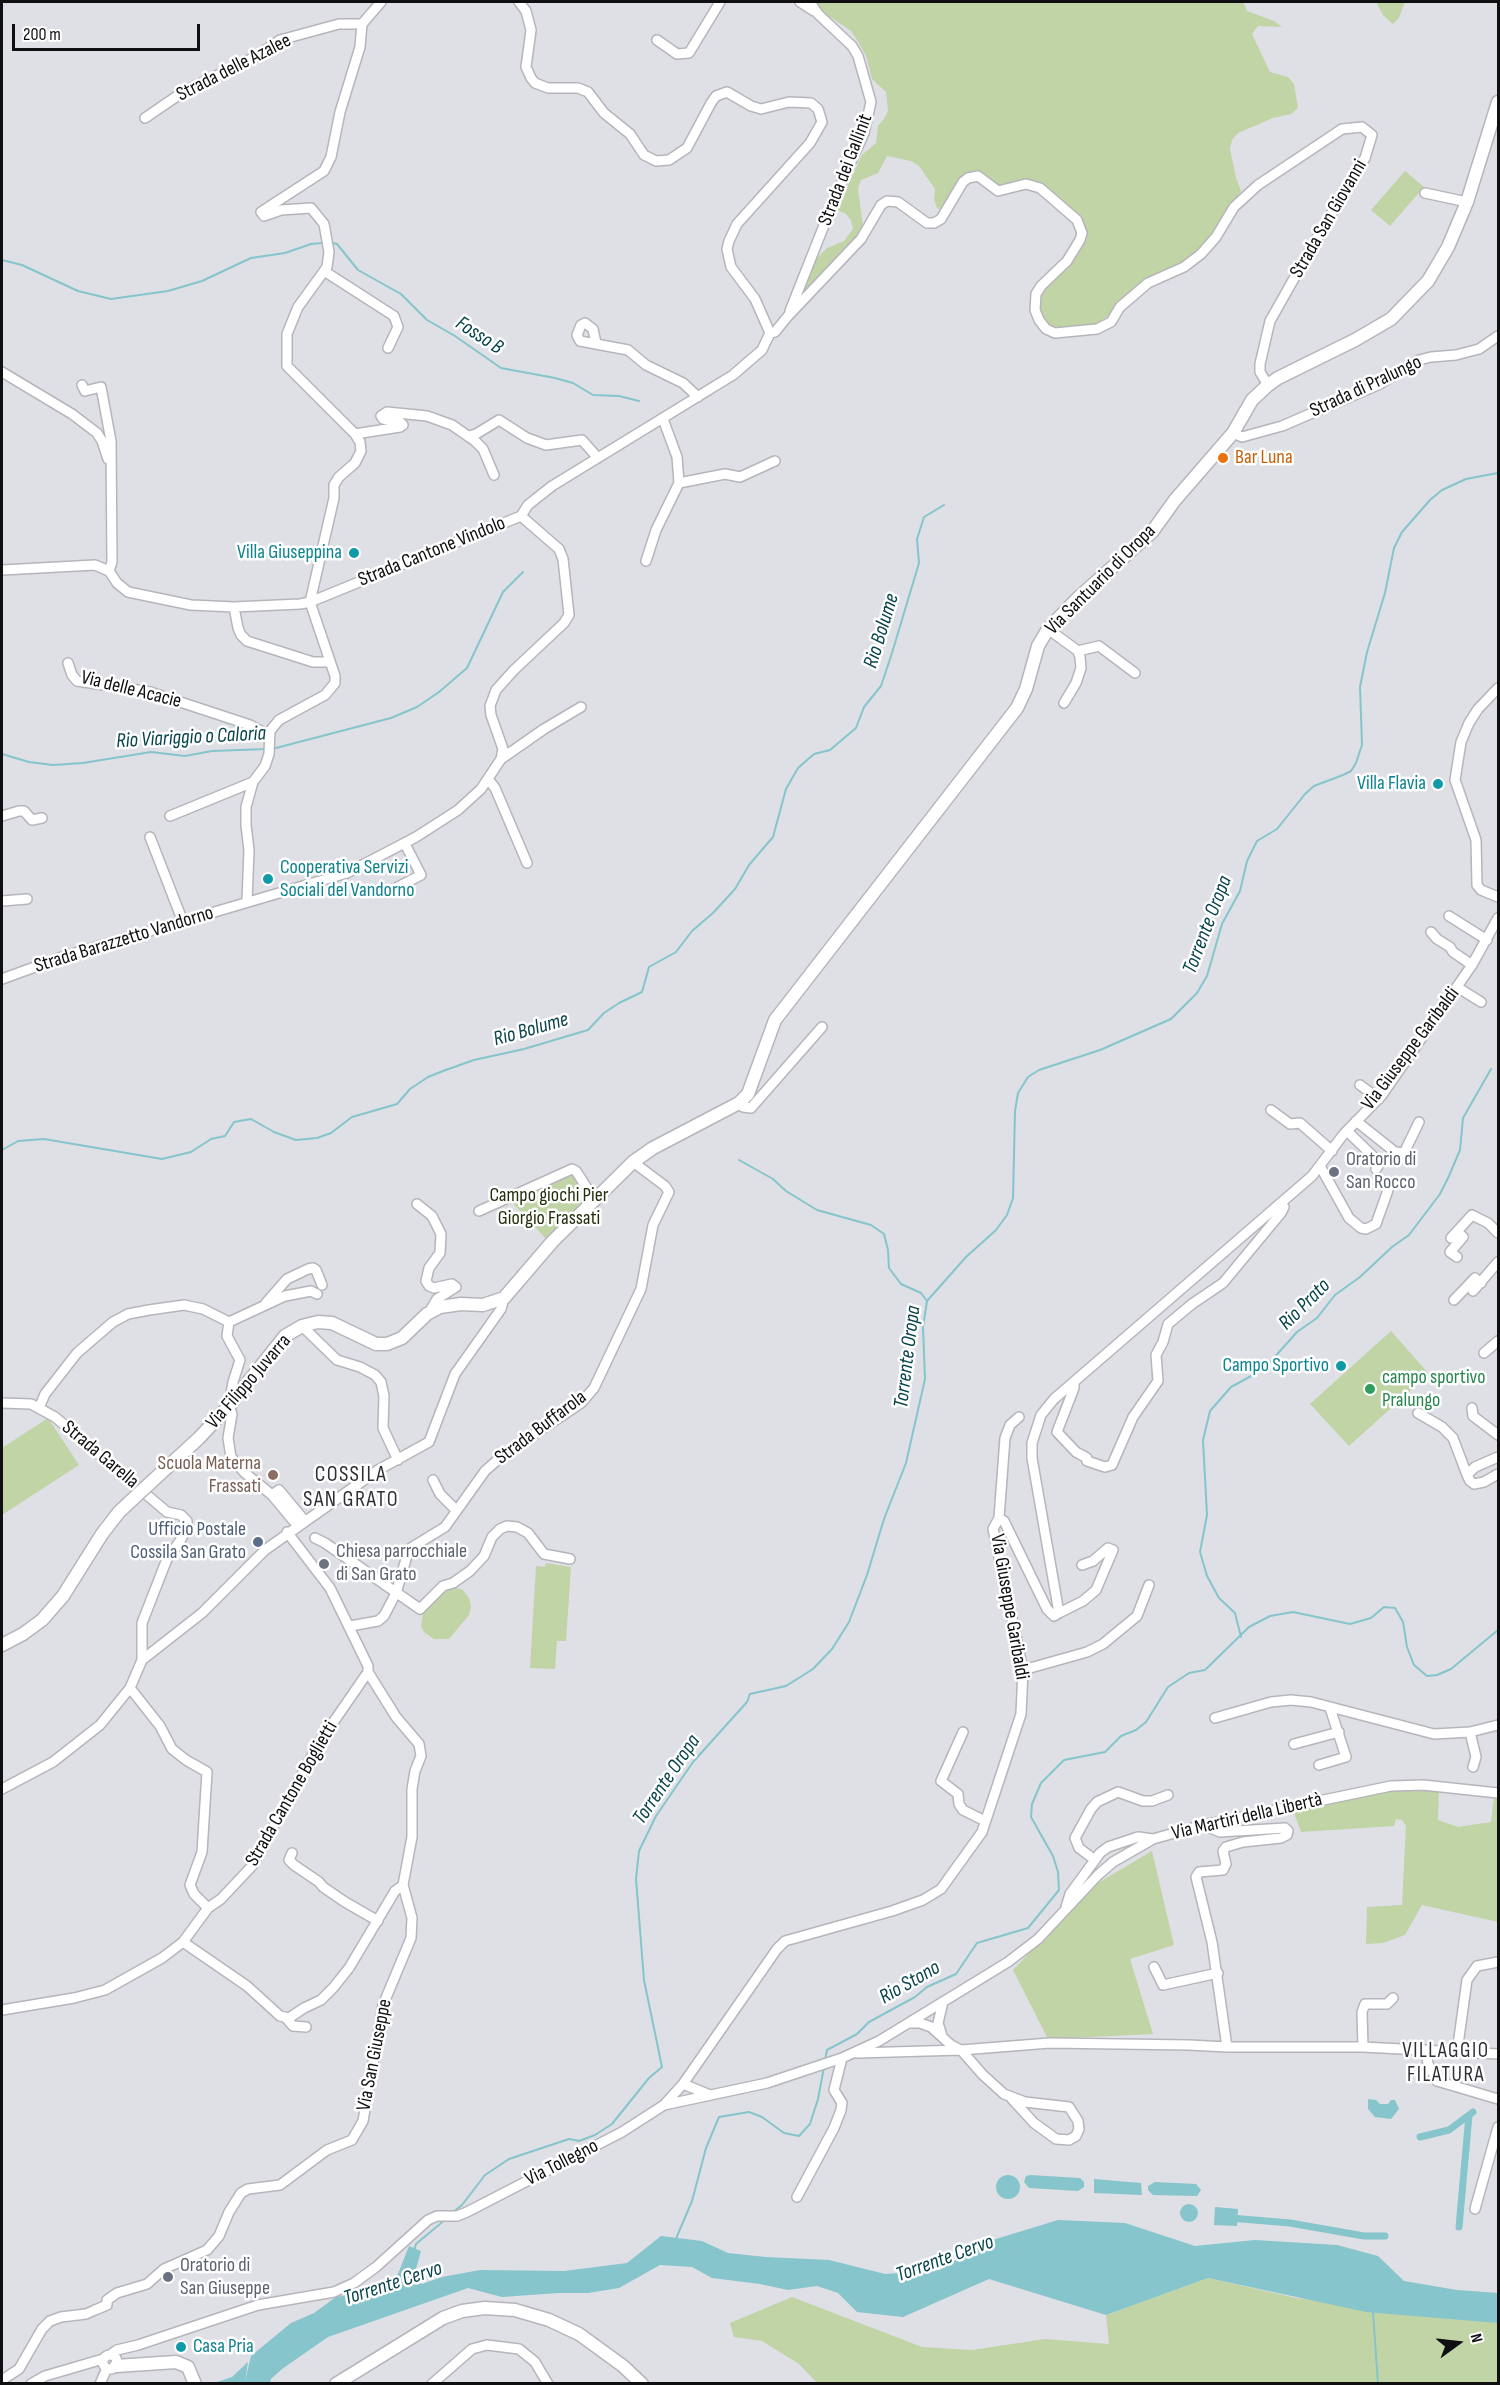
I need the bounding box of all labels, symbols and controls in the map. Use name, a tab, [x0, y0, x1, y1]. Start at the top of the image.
scale bar	[15, 12, 202, 50]
text: 200 m	[23, 24, 61, 45]
street label: Strada delle Azalee	[173, 29, 295, 107]
street label: Strada dei Gallinit	[814, 111, 878, 229]
street label: Strada San Giovanni	[1285, 155, 1373, 283]
water label: Fosso B	[450, 311, 508, 361]
street label: Strada di Pralungo	[1306, 351, 1426, 423]
place label: Bar Luna	[1235, 446, 1293, 470]
marker: Bar Luna	[1216, 451, 1230, 465]
street label: Strada Cantone Vindolo	[355, 512, 509, 592]
street label: Via Santuario di Oropa	[1041, 520, 1161, 640]
place label: Villa Giuseppina	[237, 541, 342, 565]
marker: Villa Giuseppina	[347, 546, 361, 560]
water label: Rio Bolume	[859, 591, 905, 671]
street label: Via delle Acacie	[78, 666, 184, 714]
water label: Rio Viariggio o Caloria	[115, 721, 267, 755]
place label: Villa Flavia	[1357, 772, 1426, 796]
marker: Villa Flavia	[1431, 777, 1445, 791]
place label: Cooperativa Servizi Sociali del Vandorno	[280, 856, 414, 903]
marker: Cooperativa Servizi Sociali del Vandorno	[261, 872, 275, 886]
water label: Torrente Oropa	[1178, 872, 1238, 978]
street label: Strada Barazzetto Vandorno	[31, 901, 217, 979]
street label: Via Giuseppe Garibaldi	[1357, 983, 1465, 1115]
water label: Rio Bolume	[491, 1007, 571, 1053]
place label: Oratorio di San Rocco	[1346, 1148, 1416, 1195]
marker: Oratorio di San Rocco	[1327, 1165, 1341, 1179]
park label: Campo giochi Pier Giorgio Frassati	[489, 1184, 609, 1231]
water label: Rio Prato	[1274, 1274, 1336, 1336]
water label: Torrente Oropa	[889, 1304, 927, 1410]
street label: Via Filippo Juvarra	[201, 1330, 297, 1434]
place label: Campo Sportivo	[1223, 1354, 1329, 1378]
marker: Campo Sportivo	[1334, 1359, 1348, 1373]
place label: campo sportivo Pralungo	[1382, 1366, 1485, 1413]
marker: campo sportivo Pralungo	[1363, 1382, 1377, 1396]
street label: Strada Buffarola	[491, 1386, 591, 1470]
street label: Strada Garella	[57, 1416, 143, 1494]
place label: Scuola Materna Frassati	[158, 1452, 261, 1499]
district label: COSSILA SAN GRATO	[303, 1462, 399, 1514]
marker: Scuola Materna Frassati	[266, 1468, 280, 1482]
place label: Ufficio Postale Cossila San Grato	[130, 1518, 246, 1565]
street label: Via Giuseppe Garibaldi	[984, 1532, 1034, 1682]
marker: Ufficio Postale Cossila San Grato	[251, 1535, 265, 1549]
place label: Chiesa parrocchiale di San Grato	[336, 1540, 467, 1587]
marker: Chiesa parrocchiale di San Grato	[317, 1557, 331, 1571]
street label: Strada Cantone Boglietti	[241, 1717, 343, 1871]
water label: Torrente Oropa	[628, 1730, 706, 1830]
street label: Via Martiri della Libertà	[1170, 1788, 1324, 1846]
water label: Rio Stono	[875, 1956, 945, 2010]
street label: Via San Giuseppe	[352, 1997, 398, 2113]
district label: VILLAGGIO FILATURA	[1402, 2039, 1490, 2089]
street label: Via Tollegno	[521, 2134, 603, 2192]
water label: Torrente Cervo	[893, 2230, 997, 2288]
place label: Oratorio di San Giuseppe	[180, 2254, 270, 2301]
water label: Torrente Cervo	[341, 2256, 445, 2312]
marker: Oratorio di San Giuseppe	[161, 2270, 175, 2284]
north arrow	[1428, 2313, 1488, 2373]
text: N	[1466, 2332, 1486, 2345]
place label: Casa Pria	[193, 2335, 254, 2359]
marker: Casa Pria	[174, 2340, 188, 2354]

